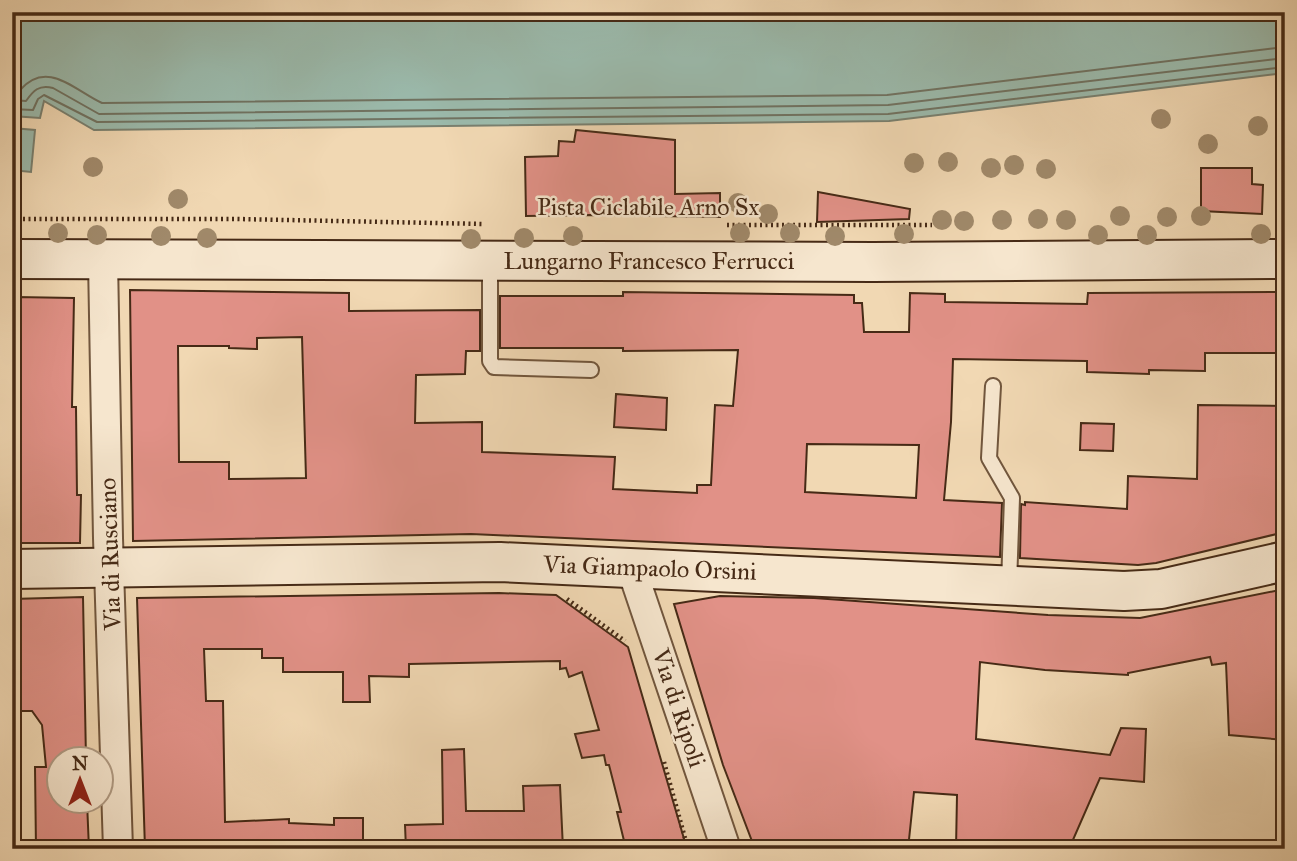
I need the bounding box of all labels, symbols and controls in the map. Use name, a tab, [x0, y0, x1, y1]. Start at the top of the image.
street label: Pista Ciclabile Arno Sx	[537, 192, 759, 222]
street label: Lungarno Francesco Ferrucci	[504, 246, 795, 276]
street label: Via di Rusciano	[92, 477, 128, 632]
street label: Via Giampaolo Orsini	[542, 549, 758, 587]
street label: Via di Ripoli	[645, 644, 712, 772]
north arrow	[46, 746, 116, 816]
text: N	[72, 752, 88, 775]

